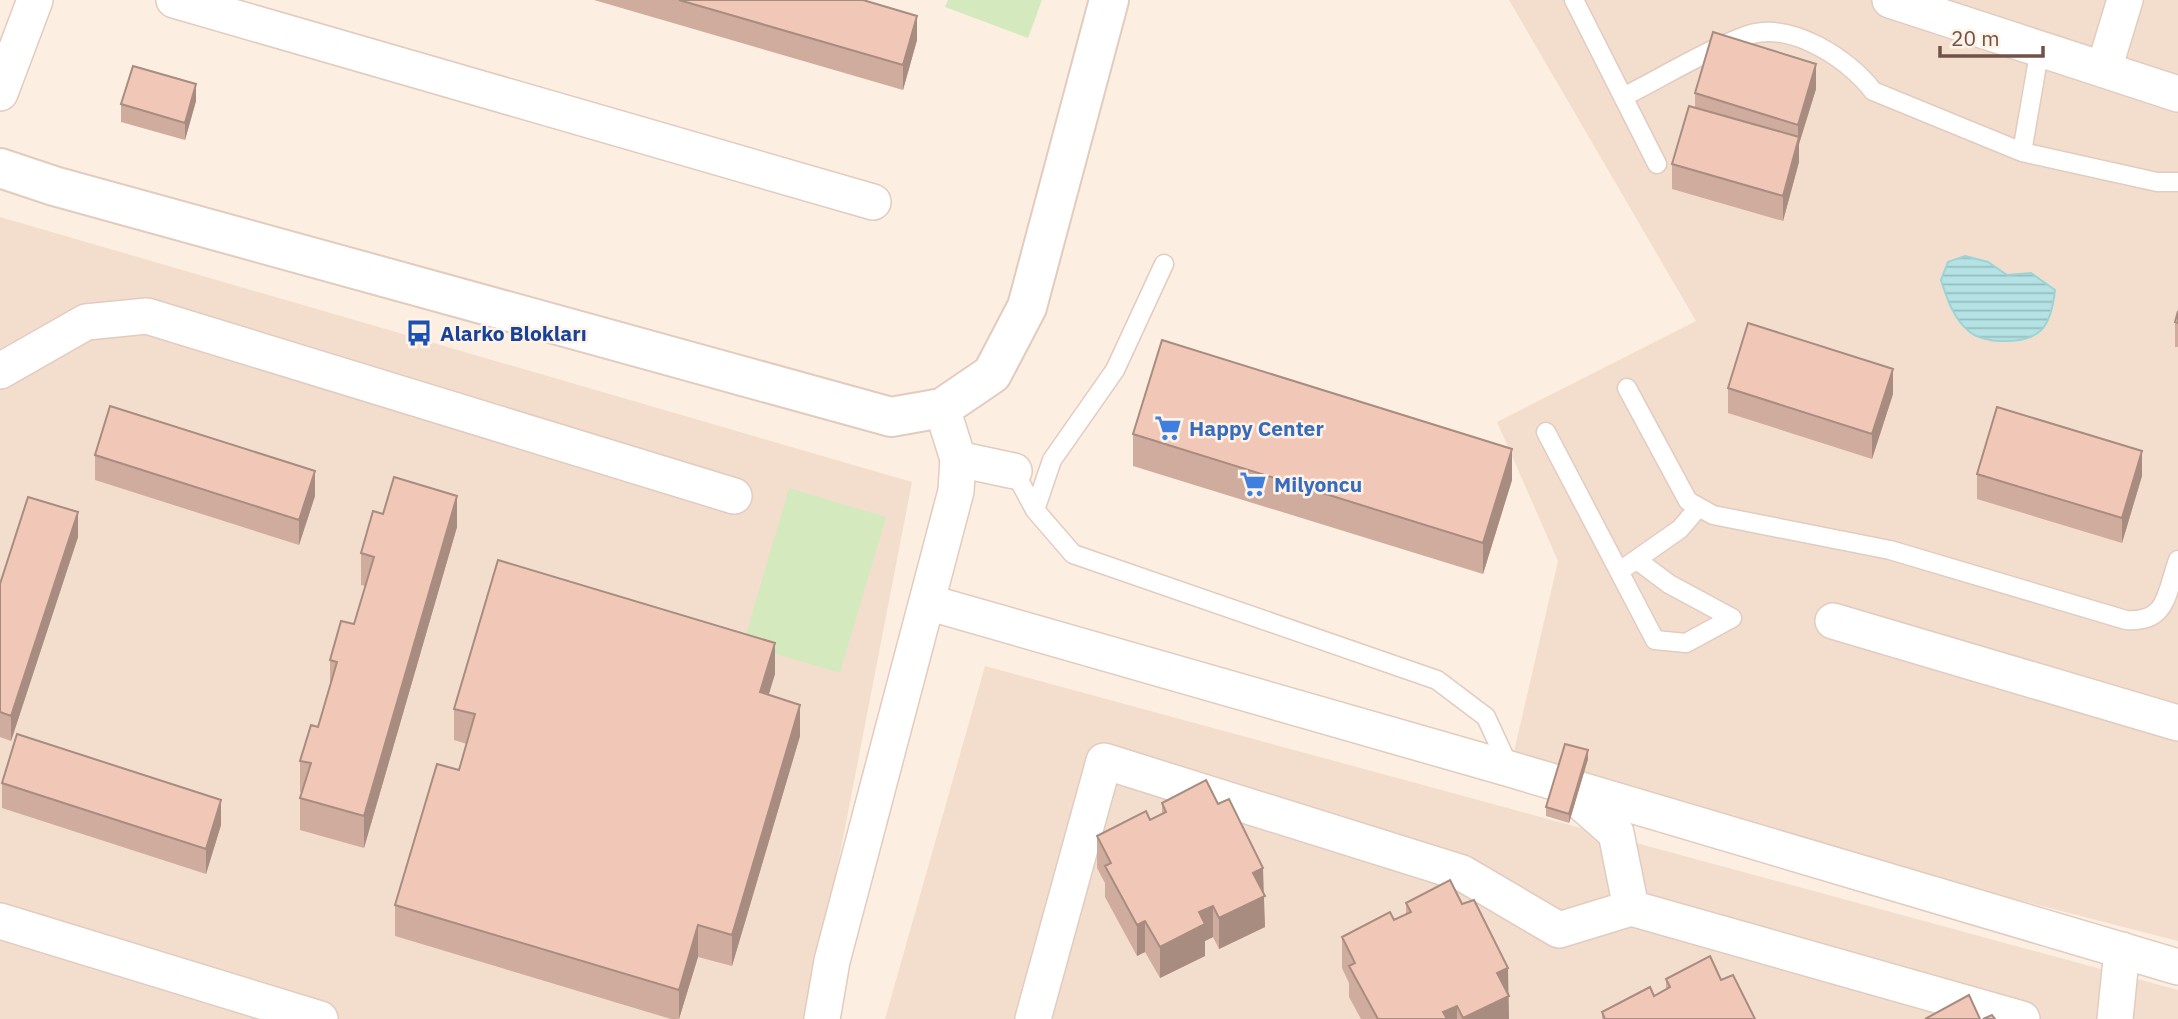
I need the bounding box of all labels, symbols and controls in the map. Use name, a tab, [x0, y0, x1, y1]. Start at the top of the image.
scale bar	[1940, 14, 2043, 58]
text: 20 m	[1951, 24, 2000, 52]
bus stop icon: Alarko Blokları	[404, 318, 434, 348]
place label: Alarko Blokları	[440, 319, 587, 347]
supermarket icon: Happy Center	[1153, 413, 1183, 443]
place label: Happy Center	[1189, 414, 1324, 442]
supermarket icon: Milyoncu	[1238, 469, 1268, 499]
place label: Milyoncu	[1274, 470, 1362, 498]

